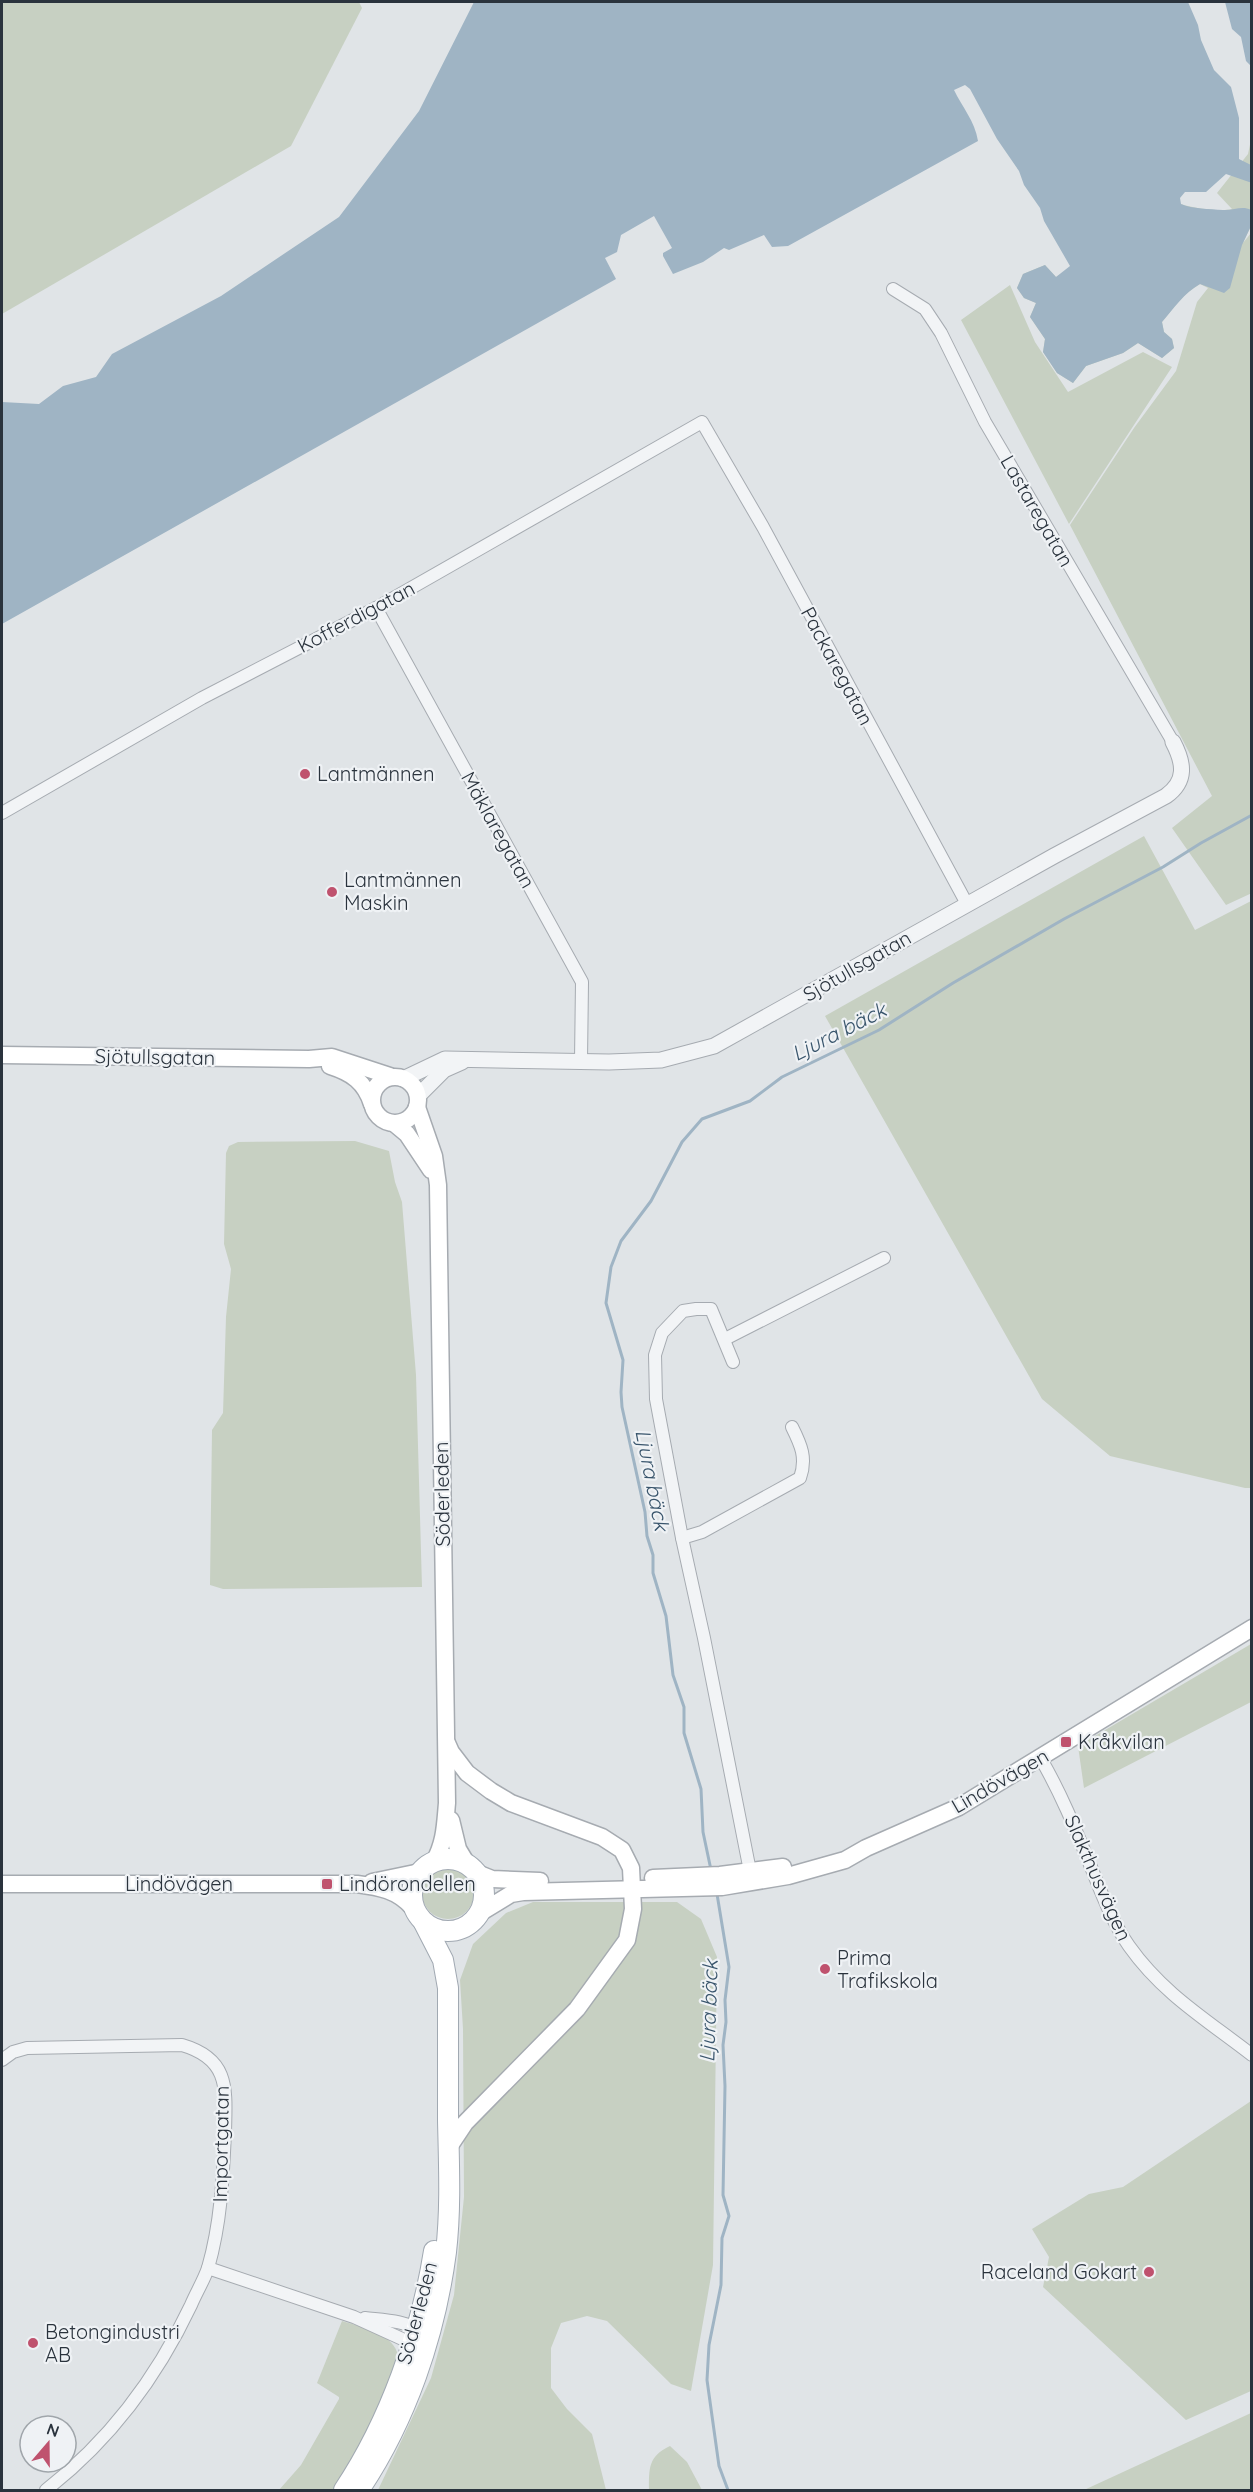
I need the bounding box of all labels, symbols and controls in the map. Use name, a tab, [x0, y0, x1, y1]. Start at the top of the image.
street label: Lastaregatan	[995, 451, 1079, 571]
street label: Kofferdigatan	[293, 575, 419, 658]
street label: Packaregatan	[796, 602, 879, 729]
place label: Lantmännen	[317, 761, 434, 786]
marker: Lantmännen	[298, 767, 312, 781]
street label: Mäklaregatan	[456, 767, 541, 892]
place label: Lantmännen Maskin	[344, 867, 461, 915]
marker: Lantmännen Maskin	[325, 885, 339, 899]
street label: Sjötullsgatan	[798, 925, 915, 1006]
water label: Ljura bäck	[787, 995, 892, 1066]
street label: Sjötullsgatan	[95, 1043, 215, 1070]
water label: Ljura bäck	[630, 1427, 676, 1534]
street label: Söderleden	[428, 1441, 455, 1547]
place label: Kråkvilan	[1078, 1729, 1165, 1754]
marker: Kråkvilan	[1059, 1735, 1073, 1749]
street label: Lindövägen	[947, 1743, 1053, 1818]
street label: Slakthusvägen	[1060, 1811, 1137, 1945]
street label: Lindövägen	[125, 1871, 233, 1896]
place label: Lindörondellen	[339, 1871, 476, 1896]
marker: Lindörondellen	[320, 1877, 334, 1891]
place label: Prima Trafikskola	[837, 1945, 938, 1993]
water label: Ljura bäck	[693, 1957, 723, 2063]
marker: Prima Trafikskola	[818, 1962, 832, 1976]
street label: Importgatan	[207, 2085, 234, 2203]
street label: Söderleden	[391, 2259, 442, 2367]
place label: Raceland Gokart	[981, 2259, 1137, 2284]
marker: Raceland Gokart	[1142, 2265, 1156, 2279]
place label: Betongindustri AB	[45, 2319, 180, 2367]
marker: Betongindustri AB	[26, 2336, 40, 2350]
north arrow	[18, 2414, 78, 2474]
text: N	[44, 2418, 62, 2441]

